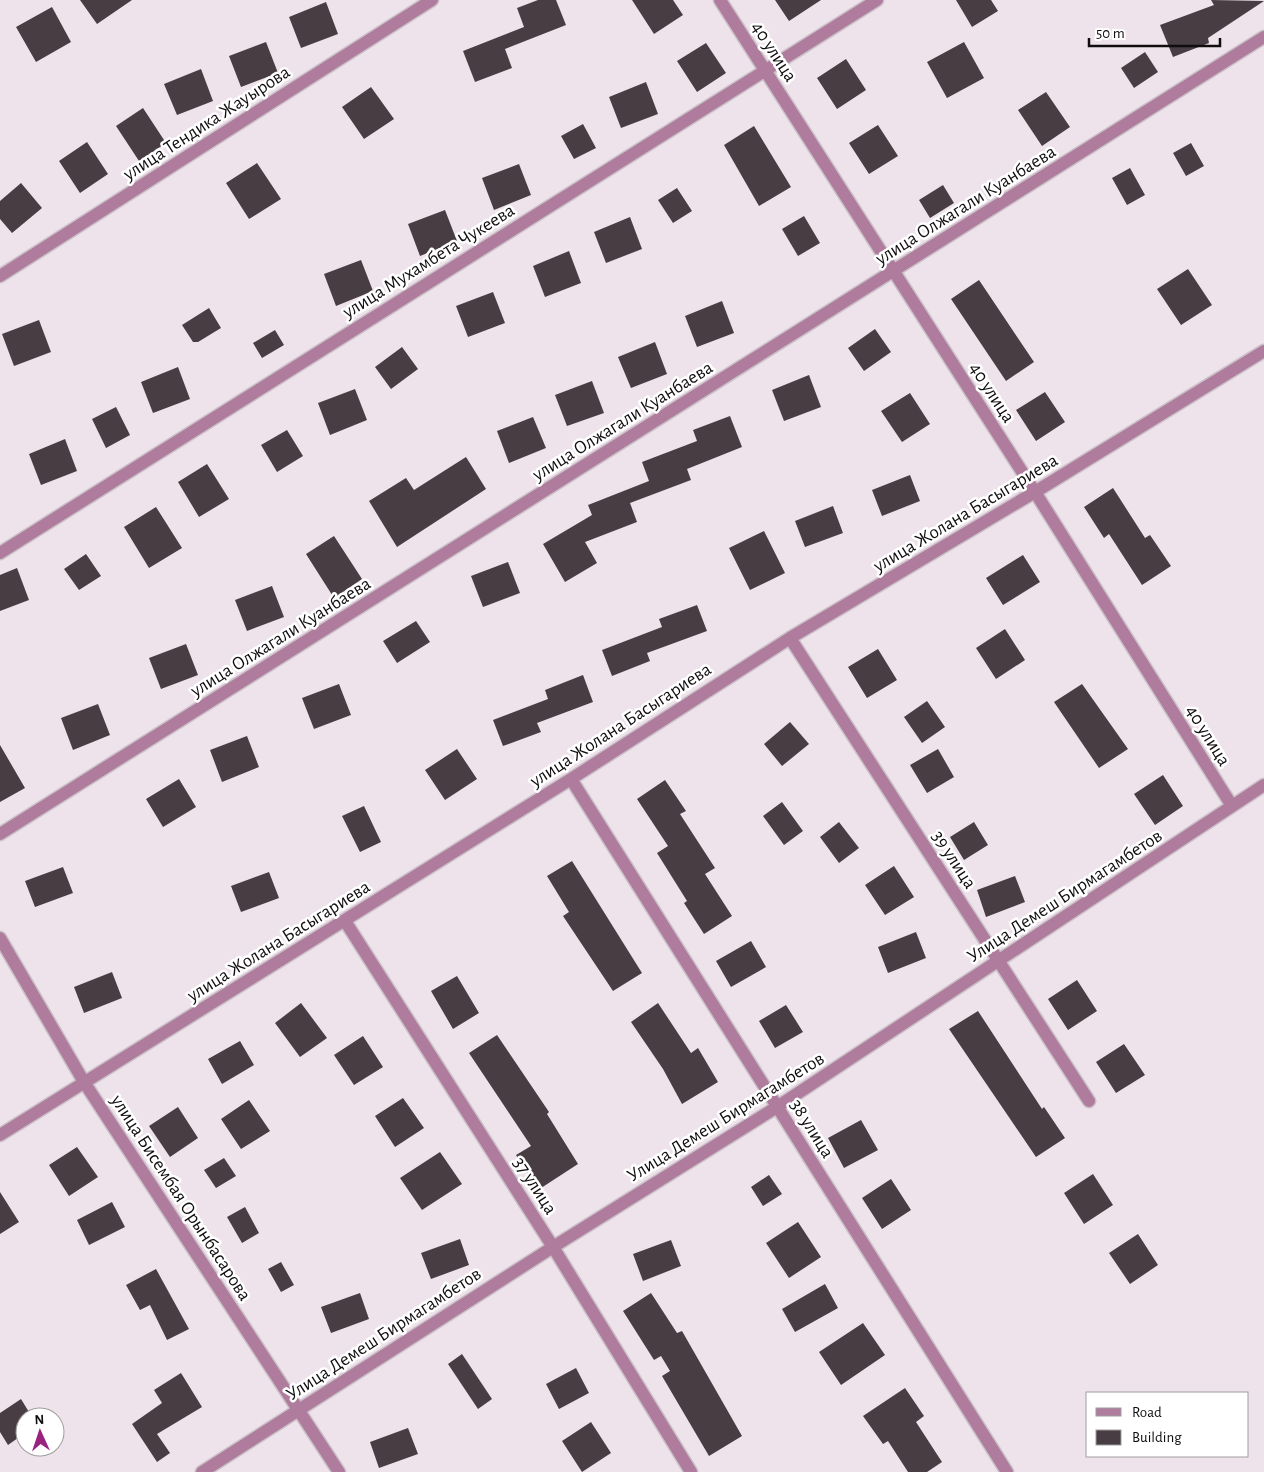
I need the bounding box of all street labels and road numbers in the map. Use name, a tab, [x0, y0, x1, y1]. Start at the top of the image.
street label: 40 улица	[747, 18, 800, 86]
street label: улица Тендика Жауырова	[119, 62, 294, 185]
street label: улица Олжагали Куанбаева	[872, 142, 1059, 269]
street label: улица Мухамбета Чукеева	[339, 200, 518, 322]
street label: улица Олжагали Куанбаева	[529, 358, 716, 485]
street label: 40 улица	[965, 359, 1018, 427]
street label: улица Жолана Басыгариева	[869, 451, 1062, 576]
street label: улица Олжагали Куанбаева	[187, 574, 374, 701]
street label: улица Жолана Басыгариева	[526, 660, 715, 791]
street label: 40 улица	[1182, 702, 1234, 770]
street label: Улица Демеш Бирмагамбетов	[964, 826, 1166, 966]
street label: 39 улица	[928, 827, 980, 893]
street label: улица Жолана Басыгариева	[183, 877, 374, 1006]
street label: Улица Демеш Бирмагамбетов	[624, 1049, 828, 1186]
street label: улица Бисембая Орынбасарова	[107, 1091, 255, 1304]
street label: 38 улица	[786, 1096, 837, 1162]
street label: 37 улица	[509, 1154, 560, 1218]
street label: Улица Демеш Бирмагамбетов	[283, 1264, 485, 1404]

